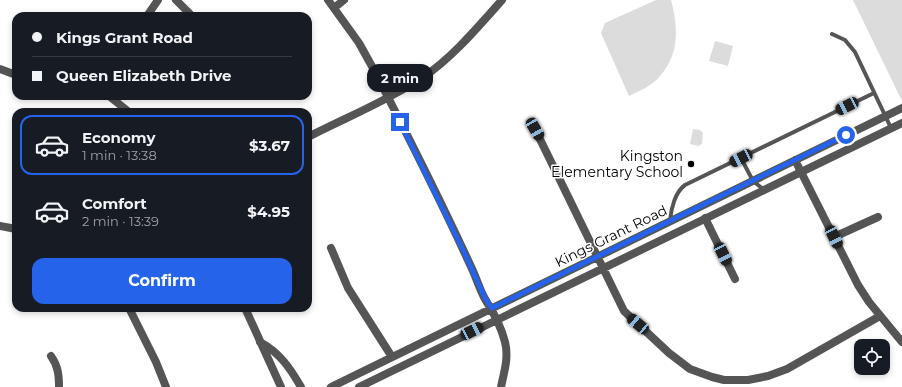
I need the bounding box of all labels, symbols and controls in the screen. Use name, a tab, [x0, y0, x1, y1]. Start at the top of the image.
text: Kings Grant Road	[56, 28, 193, 47]
callout: 2 min	[367, 64, 433, 92]
text: Queen Elizabeth Drive	[56, 66, 231, 85]
text: 2 min	[381, 70, 419, 86]
car	[834, 95, 860, 117]
route end	[391, 113, 409, 131]
car	[524, 116, 546, 142]
route start	[837, 126, 855, 144]
icon: car	[34, 127, 70, 163]
text: Economy	[82, 128, 155, 147]
text: $3.67	[249, 136, 290, 155]
text: 1 min · 13:38	[82, 147, 157, 163]
place label: Kingston Elementary School	[551, 147, 683, 181]
car	[728, 147, 754, 169]
marker: Kingston Elementary School	[686, 159, 696, 169]
icon: car	[34, 193, 70, 229]
text: Comfort	[82, 194, 147, 213]
street label: Kings Grant Road	[552, 201, 670, 271]
text: $4.95	[247, 202, 290, 221]
text: 2 min · 13:39	[82, 213, 159, 229]
car	[823, 224, 845, 250]
car	[712, 241, 734, 267]
button: Confirm	[32, 258, 292, 304]
car	[625, 312, 651, 336]
car	[459, 320, 485, 342]
map controls	[854, 339, 890, 375]
button: locate	[854, 339, 890, 375]

